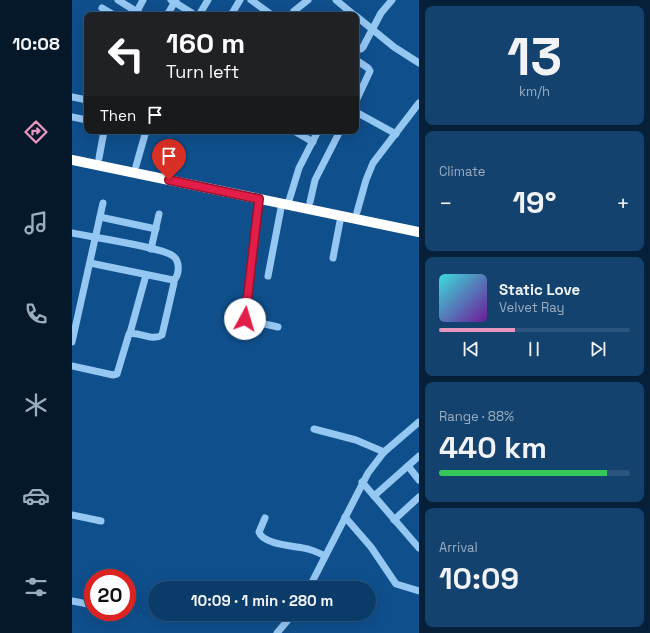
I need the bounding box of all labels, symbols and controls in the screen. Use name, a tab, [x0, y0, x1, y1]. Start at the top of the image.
text: 13	[507, 24, 562, 90]
text: 160 m	[166, 25, 245, 61]
icon: left	[100, 28, 152, 80]
text: 10:08	[12, 32, 60, 55]
text: Turn left	[166, 60, 239, 83]
text: km/h	[519, 83, 550, 100]
icon: arrive	[144, 104, 166, 126]
text: Then	[100, 106, 136, 125]
icon: directions	[22, 118, 50, 146]
pin	[152, 139, 186, 180]
icon: arrive	[158, 145, 180, 167]
text: Climate	[439, 163, 485, 180]
text: 19°	[513, 183, 556, 222]
text: −	[439, 189, 453, 217]
text: +	[616, 189, 630, 217]
icon: music	[22, 209, 50, 237]
text: Static Love	[499, 280, 580, 299]
position arrow	[224, 298, 266, 340]
text: Velvet Ray	[499, 299, 564, 316]
icon: phone	[22, 300, 50, 328]
icon: previous	[460, 338, 482, 360]
icon: pause	[523, 338, 545, 360]
icon: next	[587, 338, 609, 360]
icon: climate	[22, 391, 50, 419]
text: Range · 88%	[439, 408, 514, 425]
text: 440 km	[439, 428, 547, 467]
icon: car	[22, 482, 50, 510]
text: Arrival	[439, 539, 478, 556]
text: 10:09	[439, 559, 519, 598]
speed limit sign: 20	[84, 569, 136, 621]
icon: filters	[22, 573, 50, 601]
text: 10:09 · 1 min · 280 m	[191, 591, 333, 610]

